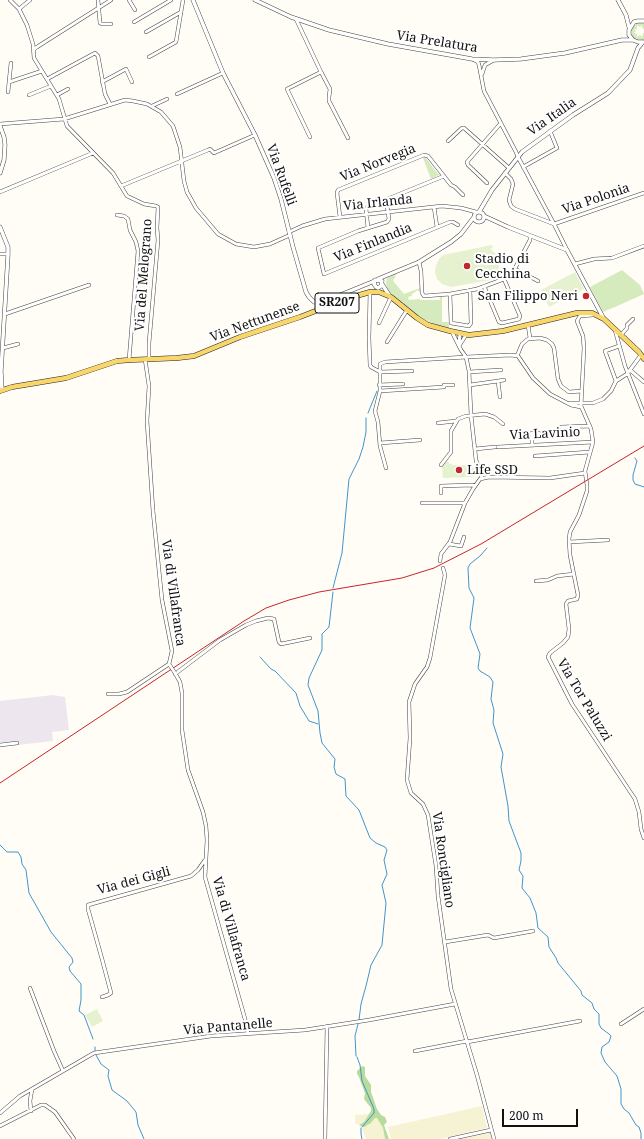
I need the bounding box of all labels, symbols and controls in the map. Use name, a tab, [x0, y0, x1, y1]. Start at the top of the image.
street label: Via Prelatura	[395, 28, 479, 56]
street label: Via Italia	[525, 95, 579, 139]
street label: Via Norvegia	[338, 141, 418, 185]
street label: Via Rufelli	[263, 142, 299, 208]
street label: Via Polonia	[560, 180, 632, 218]
street label: Via Irlanda	[343, 192, 413, 214]
street label: Via del Melograno	[132, 218, 156, 332]
street label: Via Finlandia	[332, 220, 414, 266]
place label: Stadio di Cecchina	[475, 251, 531, 282]
marker: Stadio di Cecchina	[462, 261, 472, 271]
place label: San Filippo Neri	[478, 288, 578, 304]
marker: San Filippo Neri	[581, 291, 591, 301]
road number: SR207	[315, 293, 359, 313]
street label: Via Nettunense	[208, 299, 302, 345]
street label: Via Lavinio	[509, 424, 581, 444]
place label: Life SSD	[467, 462, 518, 478]
marker: Life SSD	[454, 465, 464, 475]
street label: Via di Villafranca	[158, 539, 188, 647]
street label: Via Tor Paluzzi	[553, 656, 615, 744]
street label: Via Roncigliano	[429, 811, 457, 909]
street label: Via dei Gigli	[96, 864, 172, 898]
street label: Via di Villafranca	[209, 875, 253, 983]
street label: Via Pantanelle	[183, 1015, 273, 1039]
scale bar	[504, 1101, 580, 1127]
text: 200 m	[509, 1107, 544, 1124]

